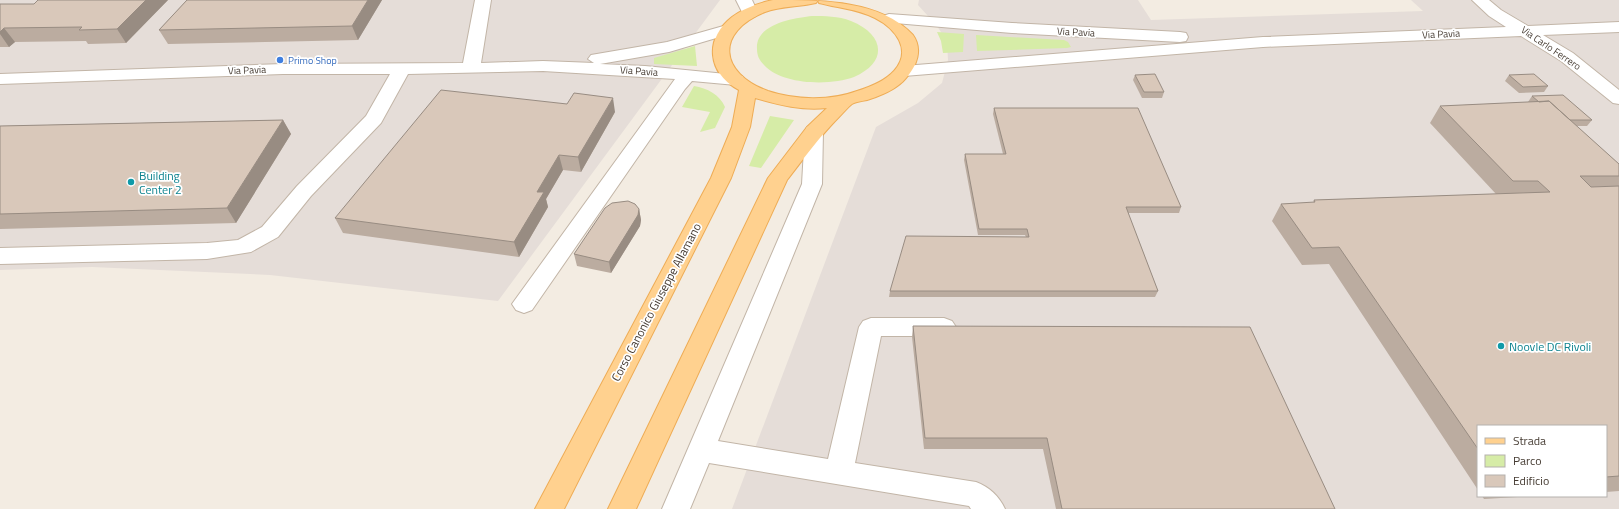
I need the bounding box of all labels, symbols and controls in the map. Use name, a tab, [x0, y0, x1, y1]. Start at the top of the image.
street label: Via Carlo Ferrero	[1518, 22, 1584, 74]
street label: Via Pavia	[1057, 24, 1095, 40]
street label: Via Pavia	[1422, 26, 1460, 42]
place label: Primo Shop	[288, 53, 337, 68]
marker: Primo Shop	[275, 55, 285, 65]
street label: Via Pavia	[228, 62, 266, 78]
street label: Via Pavia	[619, 62, 659, 80]
place label: Building Center 2	[139, 166, 182, 199]
marker: Building Center 2	[126, 177, 136, 187]
street label: Corso Canonico Giuseppe Allamano	[606, 219, 706, 385]
place label: Noovle DC Rivoli	[1509, 337, 1591, 356]
marker: Noovle DC Rivoli	[1496, 341, 1506, 351]
legend	[1477, 425, 1607, 497]
text: Strada	[1513, 431, 1546, 450]
text: Parco	[1513, 451, 1542, 470]
text: Edificio	[1513, 471, 1549, 490]

